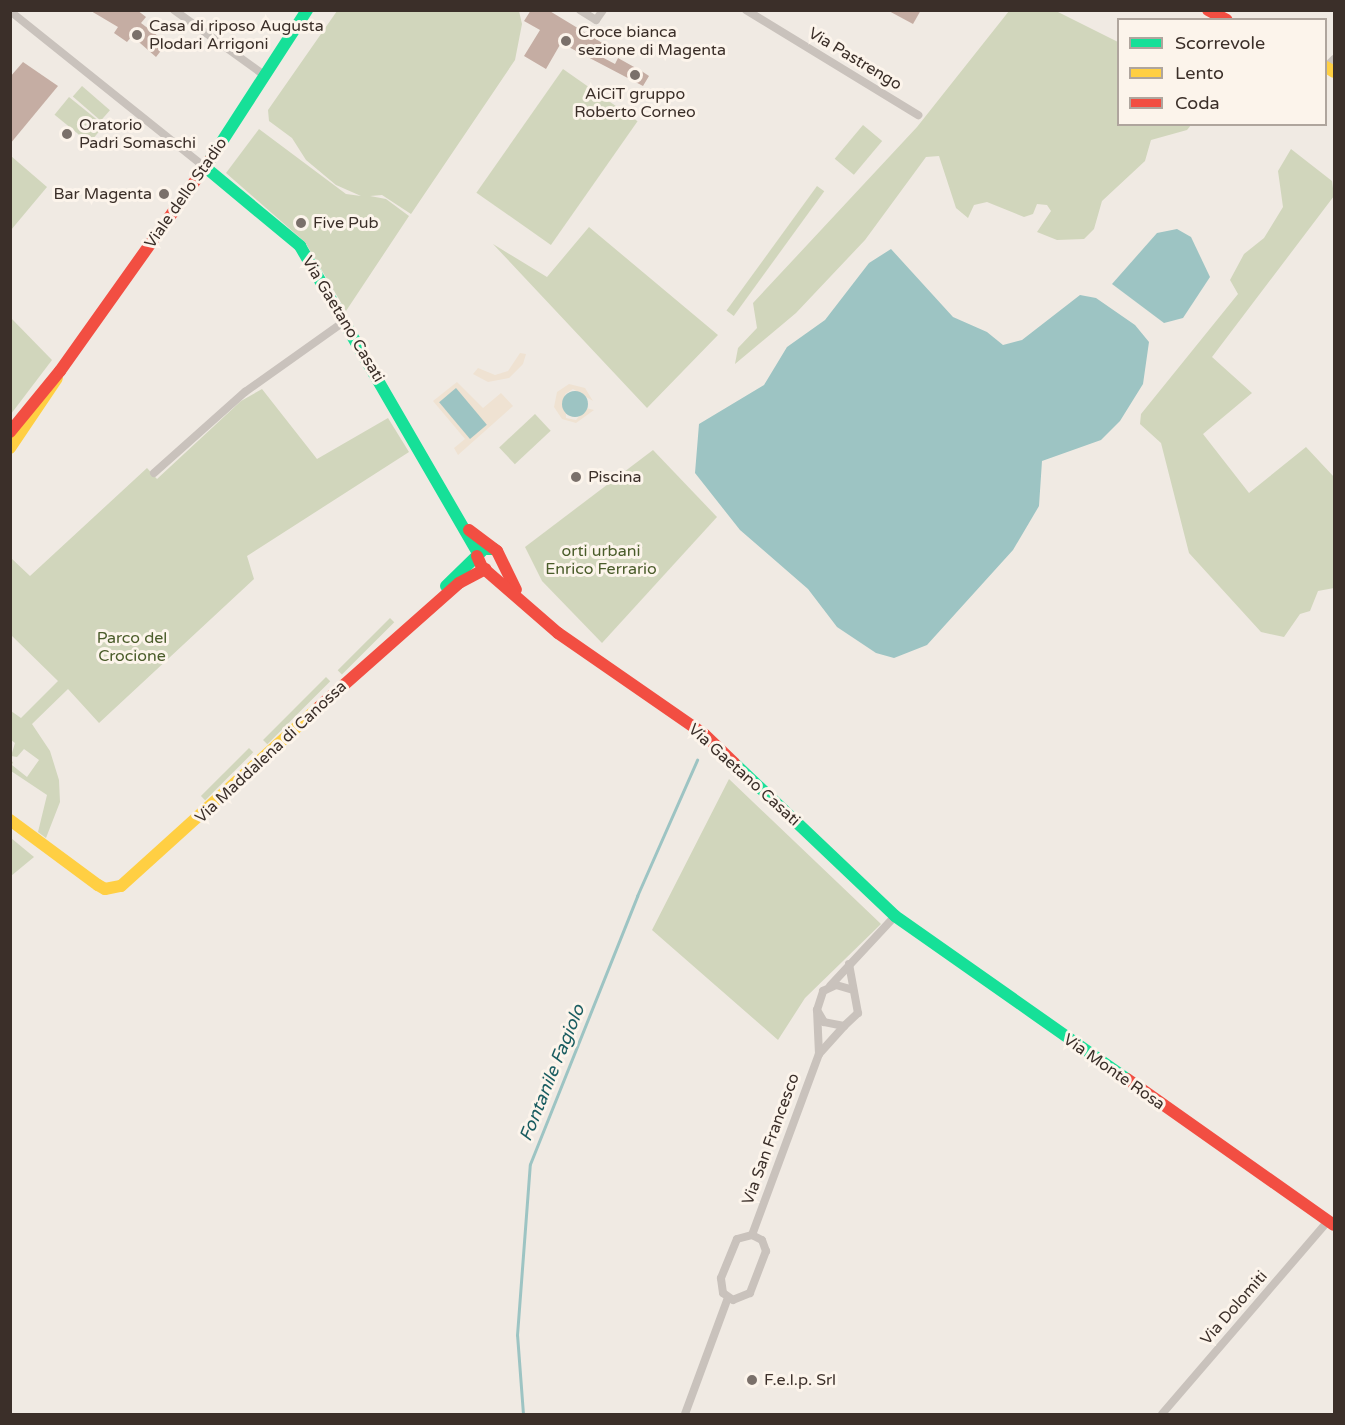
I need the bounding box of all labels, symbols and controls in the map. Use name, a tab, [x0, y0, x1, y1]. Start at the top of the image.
place label: Casa di riposo Augusta Plodari Arrigoni	[149, 16, 324, 54]
legend	[1117, 18, 1327, 126]
place label: Croce bianca sezione di Magenta	[578, 22, 726, 60]
street label: Via Pastrengo	[805, 24, 905, 94]
marker: Casa di riposo Augusta Plodari Arrigoni	[130, 28, 144, 42]
text: Scorrevole	[1175, 32, 1265, 54]
marker: Croce bianca sezione di Magenta	[559, 34, 573, 48]
text: Lento	[1175, 62, 1224, 84]
marker: AiCiT gruppo Roberto Corneo	[628, 68, 642, 82]
place label: AiCiT gruppo Roberto Corneo	[574, 84, 696, 122]
text: Coda	[1175, 92, 1220, 114]
place label: Oratorio Padri Somaschi	[79, 115, 196, 153]
marker: Oratorio Padri Somaschi	[60, 127, 74, 141]
street label: Viale dello Stadio	[141, 134, 231, 252]
place label: Bar Magenta	[53, 184, 152, 204]
marker: Bar Magenta	[157, 187, 171, 201]
place label: Five Pub	[313, 213, 379, 233]
marker: Five Pub	[294, 216, 308, 230]
street label: Via Gaetano Casati	[298, 252, 388, 386]
place label: Piscina	[588, 467, 642, 487]
marker: Piscina	[569, 470, 583, 484]
park label: orti urbani Enrico Ferrario	[545, 541, 657, 579]
park label: Parco del Crocione	[97, 628, 167, 666]
street label: Via Maddalena di Canossa	[191, 677, 351, 827]
street label: Via Gaetano Casati	[684, 720, 804, 830]
water label: Fontanile Fagiolo	[515, 1001, 589, 1145]
street label: Via Monte Rosa	[1060, 1030, 1168, 1114]
street label: Via San Francesco	[738, 1071, 804, 1207]
street label: Via Dolomiti	[1197, 1267, 1271, 1349]
place label: F.e.l.p. Srl	[764, 1370, 836, 1390]
marker: F.e.l.p. Srl	[745, 1373, 759, 1387]

